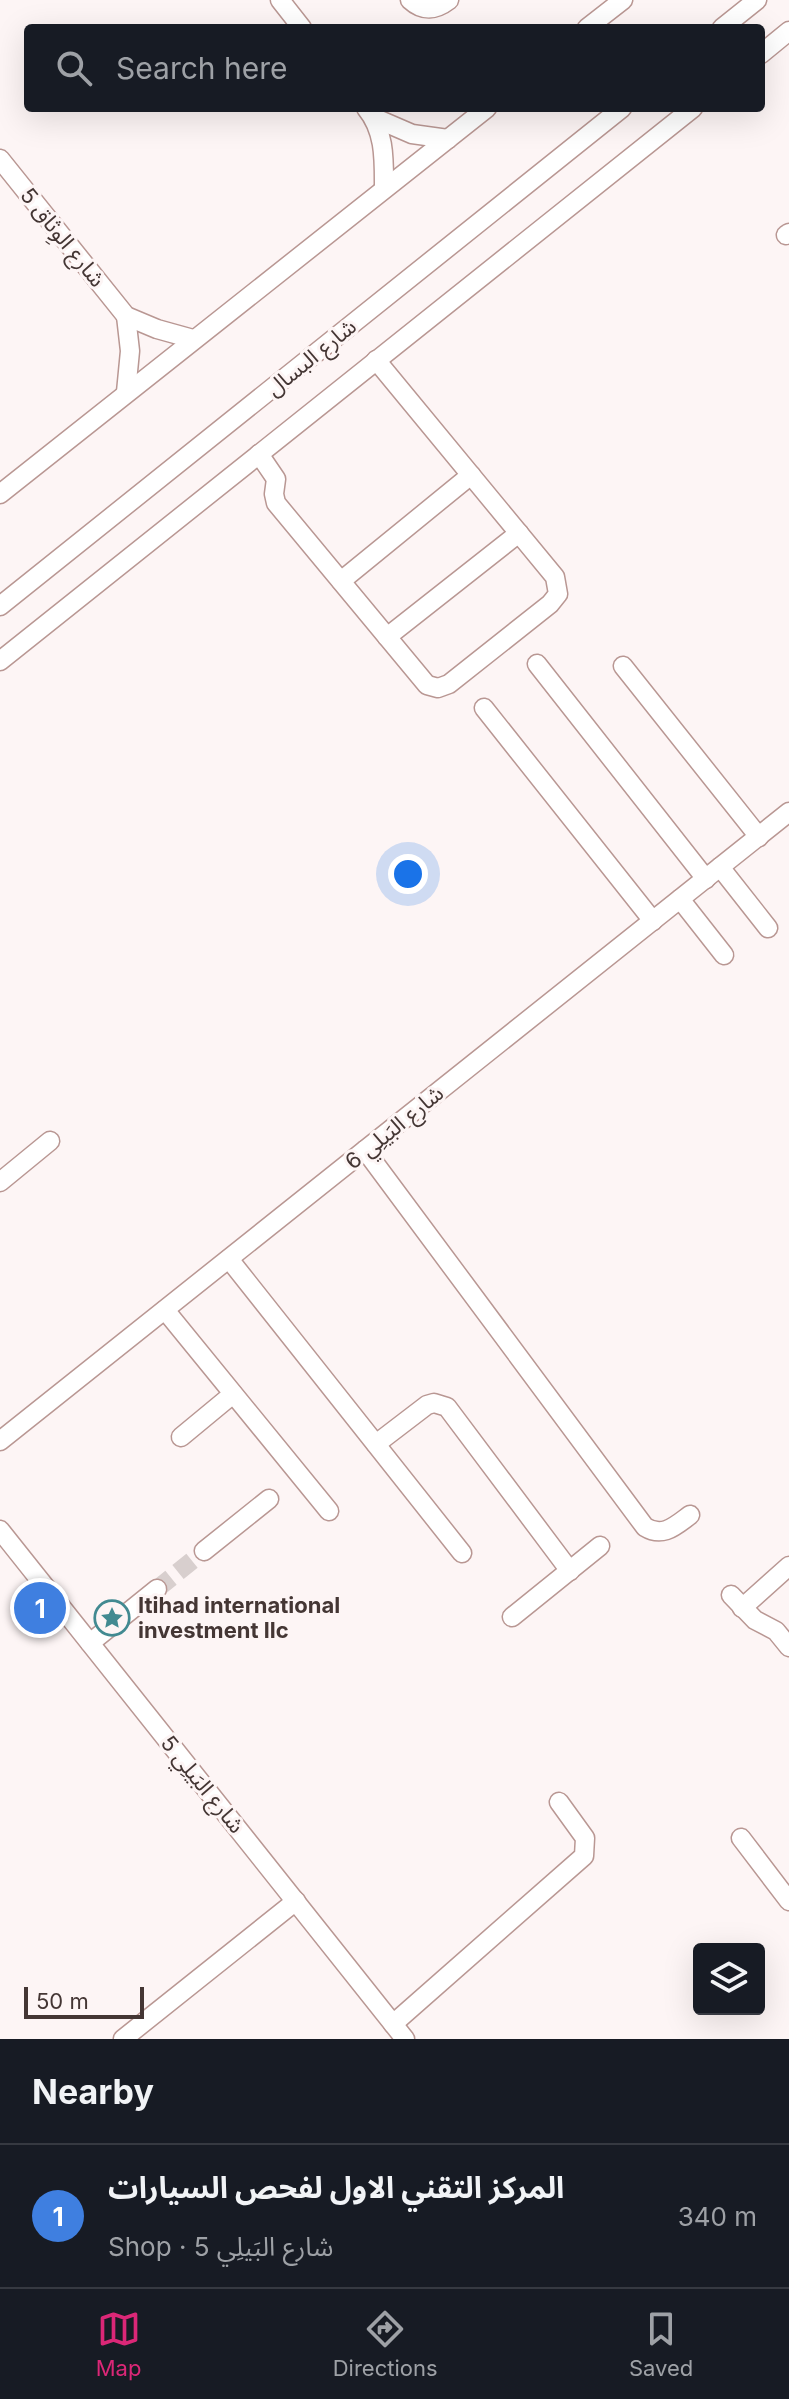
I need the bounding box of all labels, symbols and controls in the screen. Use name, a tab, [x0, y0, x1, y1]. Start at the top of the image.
search box	[24, 24, 765, 112]
icon: search	[52, 46, 96, 90]
text: Search here	[116, 50, 288, 86]
street label: شارع الوِثاق 5	[12, 182, 111, 294]
street label: شارع البسال	[261, 313, 364, 404]
your location	[388, 854, 428, 894]
street label: شارع البَيلِي 6	[340, 1080, 451, 1178]
pin: 1	[14, 1578, 66, 1638]
place label: Itihad international investment llc	[138, 1592, 340, 1643]
place icon: Itihad international investment llc	[93, 1599, 131, 1637]
street label: شارع البَيلِي 5	[153, 1730, 250, 1841]
map controls	[693, 1943, 765, 2015]
button: layers	[693, 1943, 765, 2015]
scale bar	[24, 1983, 144, 2019]
text: 50 m	[36, 1988, 89, 2014]
text: Nearby	[32, 2071, 154, 2112]
text: المركز التقني الاول لفحص السيارات	[108, 2169, 564, 2205]
text: 1	[52, 2201, 64, 2232]
text: 340 m	[678, 2201, 757, 2232]
text: Shop · شارع البَيلِي 5	[108, 2231, 333, 2262]
tab: Map	[96, 2307, 141, 2381]
tab: Directions	[333, 2307, 438, 2381]
tab: Saved	[629, 2307, 693, 2381]

